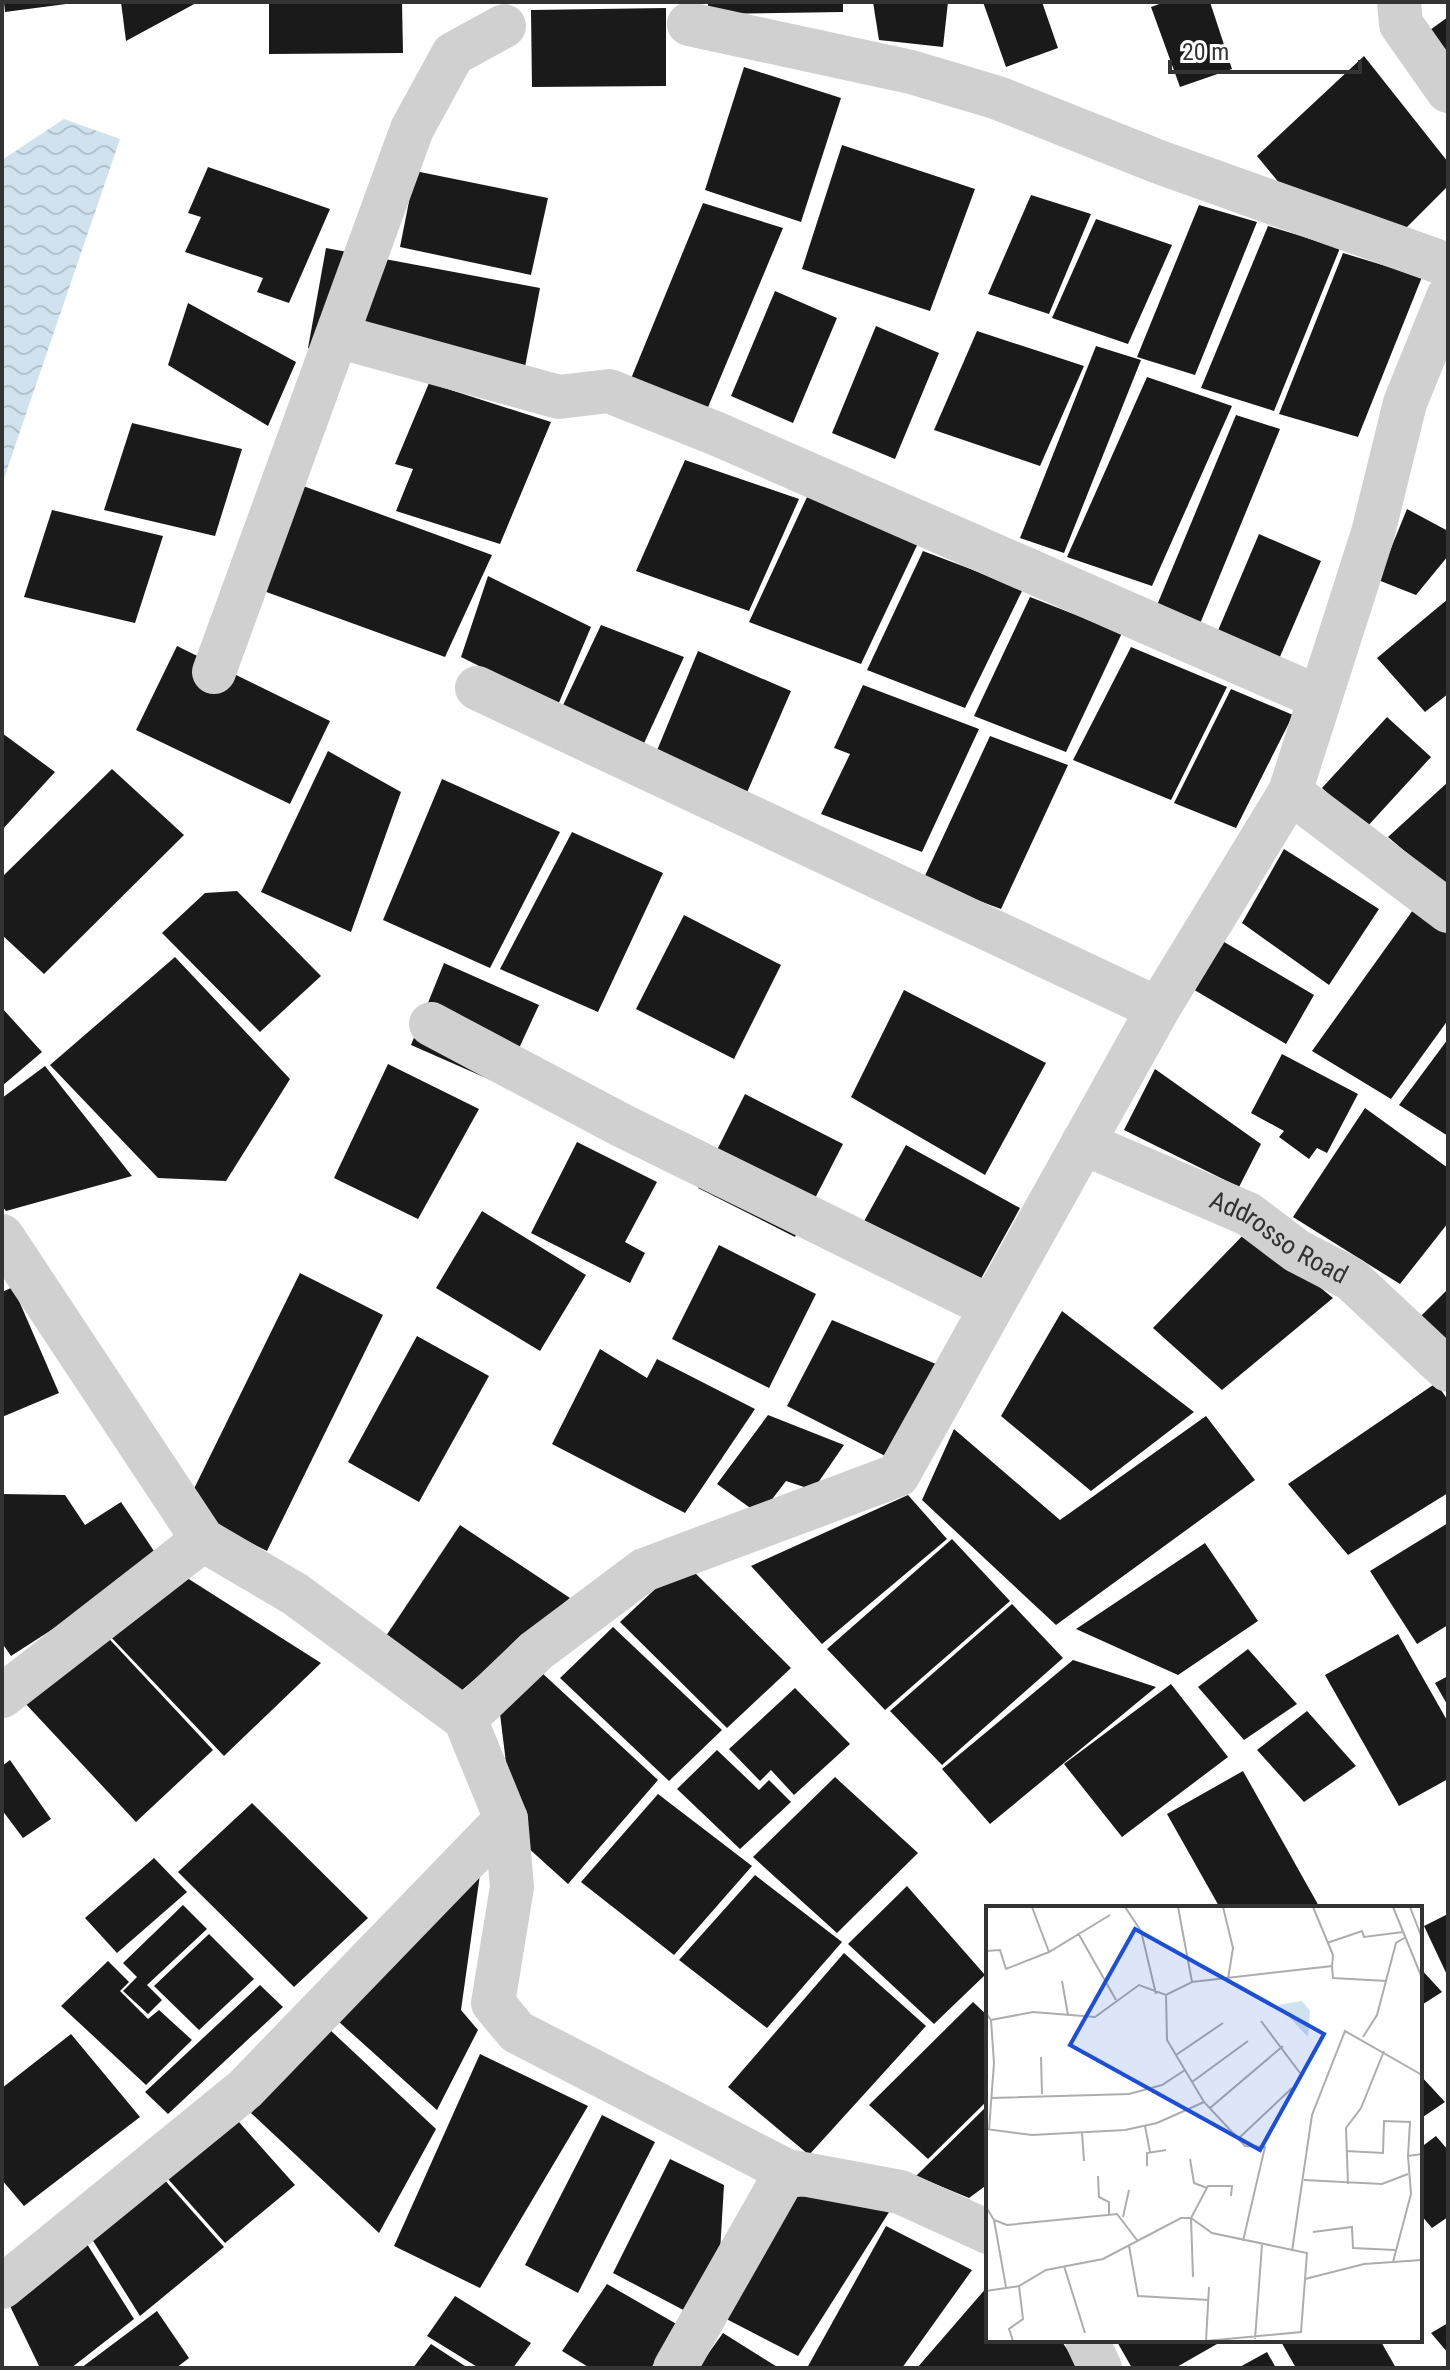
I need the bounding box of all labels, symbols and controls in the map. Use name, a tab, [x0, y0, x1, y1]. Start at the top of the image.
scale bar	[1170, 24, 1360, 74]
text: 20 m	[1182, 38, 1229, 66]
street label: Addrosso Road	[1205, 1184, 1353, 1290]
inset map	[986, 1906, 1422, 2342]

